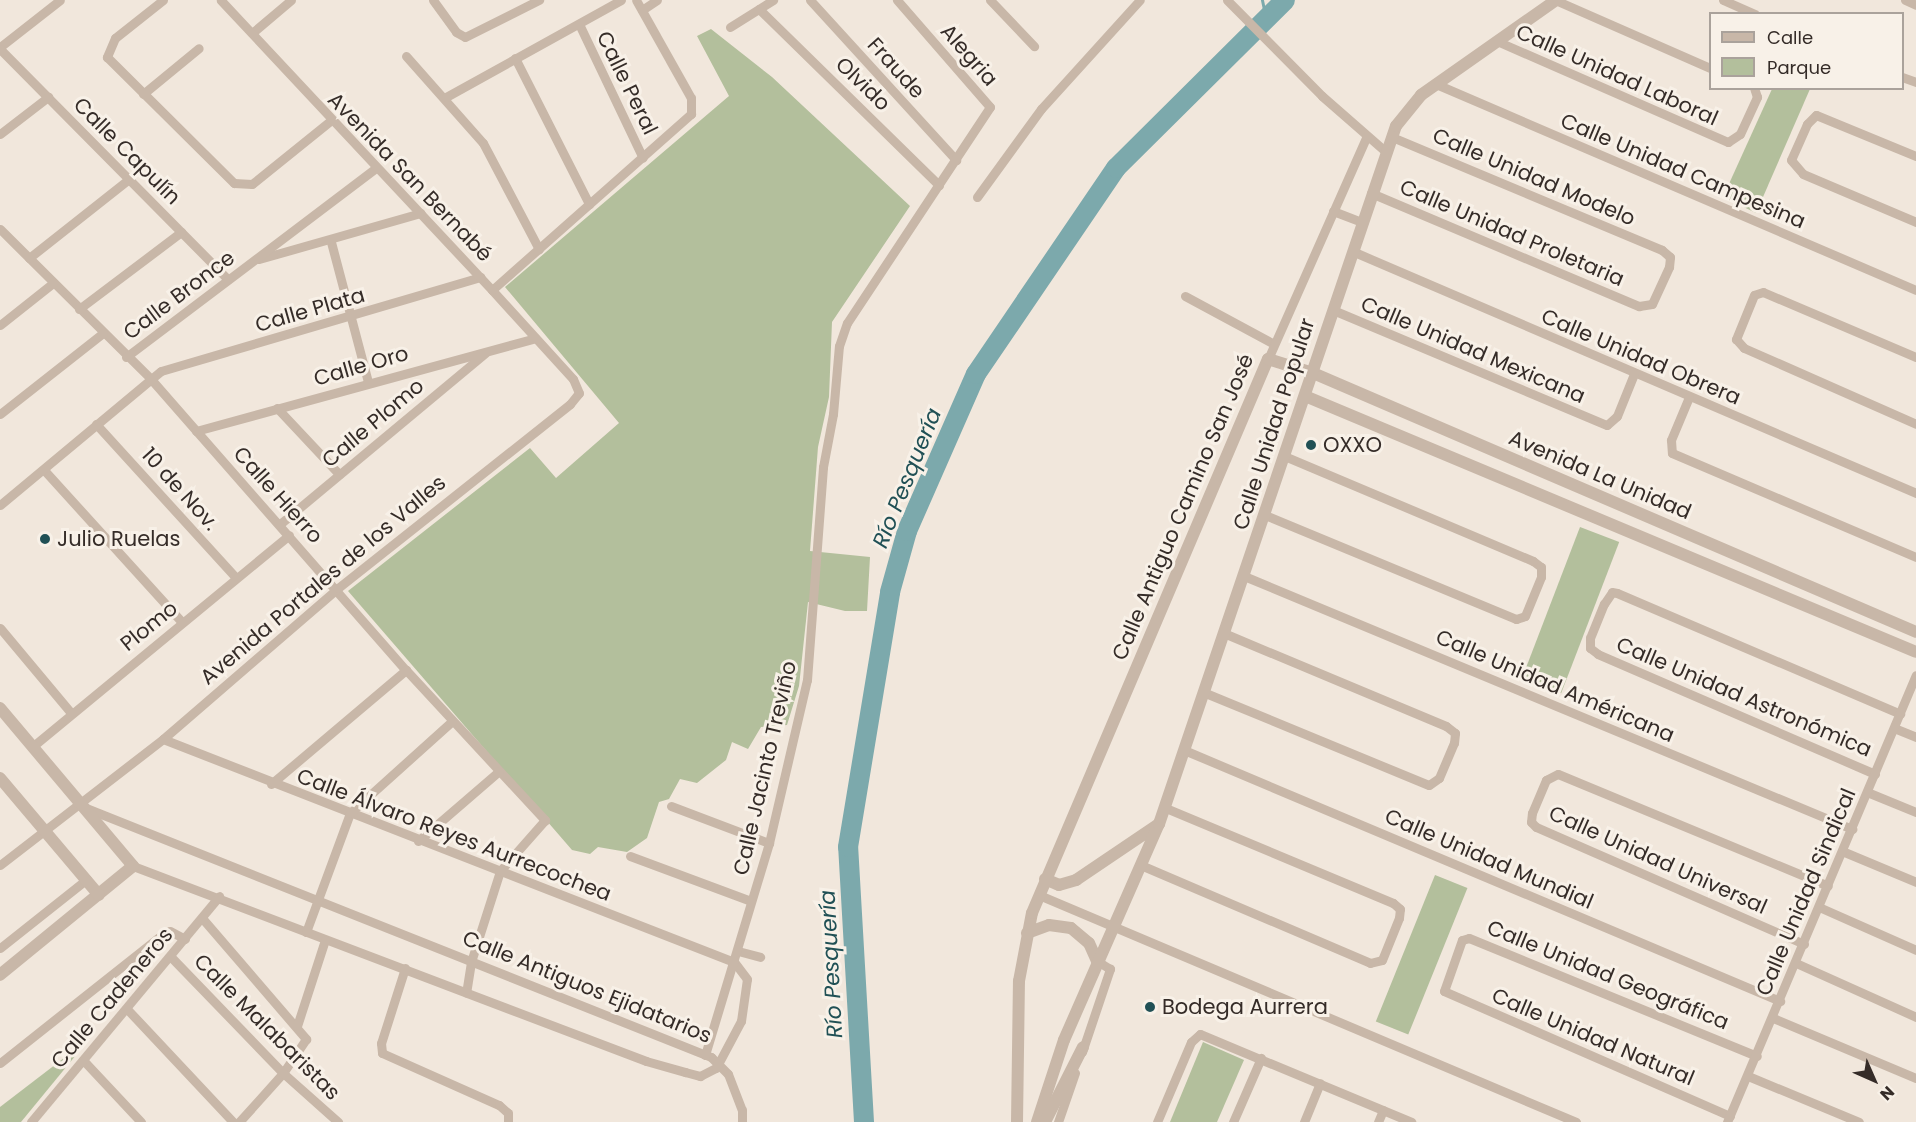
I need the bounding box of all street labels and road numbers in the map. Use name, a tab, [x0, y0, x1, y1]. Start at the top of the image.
street label: Alegria	[935, 19, 1003, 91]
street label: Calle Unidad Laboral	[1512, 19, 1722, 131]
street label: Calle Peral	[591, 27, 663, 139]
street label: Fraude	[862, 32, 930, 104]
street label: Olvido	[830, 52, 896, 116]
street label: Avenida San Bernabé	[323, 87, 497, 267]
street label: Calle Capulín	[68, 92, 186, 210]
street label: Calle Unidad Campesina	[1557, 108, 1809, 234]
street label: Calle Unidad Modelo	[1429, 123, 1639, 231]
street label: Calle Unidad Proletaria	[1396, 174, 1628, 292]
street label: Calle Bronce	[118, 245, 240, 345]
street label: Calle Plata	[252, 282, 368, 338]
street label: Calle Unidad Mexicana	[1357, 291, 1589, 409]
street label: Calle Unidad Obrera	[1538, 304, 1744, 410]
street label: Calle Unidad Popular	[1228, 315, 1320, 533]
street label: Calle Oro	[311, 340, 411, 392]
street label: Calle Antiguo Camino San José	[1107, 350, 1259, 664]
street label: Calle Plomo	[317, 373, 429, 473]
street label: Avenida La Unidad	[1505, 425, 1695, 525]
street label: 10 de Nov.	[136, 442, 224, 536]
street label: Calle Hierro	[228, 442, 328, 548]
street label: Avenida Portales de los Valles	[195, 470, 451, 690]
street label: Plomo	[115, 595, 183, 657]
street label: Calle Unidad Américana	[1432, 624, 1678, 748]
street label: Calle Unidad Astronómica	[1613, 632, 1875, 762]
street label: Calle Jacinto Treviño	[728, 659, 802, 877]
street label: Calle Álvaro Reyes Aurrecochea	[293, 763, 615, 907]
street label: Calle Unidad Sindical	[1751, 785, 1861, 999]
street label: Calle Unidad Universal	[1545, 800, 1771, 920]
street label: Calle Unidad Mundial	[1381, 804, 1597, 914]
street label: Calle Unidad Geográfica	[1483, 915, 1733, 1035]
street label: Calle Cadeneros	[46, 923, 178, 1073]
street label: Calle Antiguos Ejidatarios	[459, 925, 715, 1049]
street label: Calle Malabaristas	[189, 949, 345, 1105]
street label: Calle Unidad Natural	[1488, 983, 1698, 1091]

